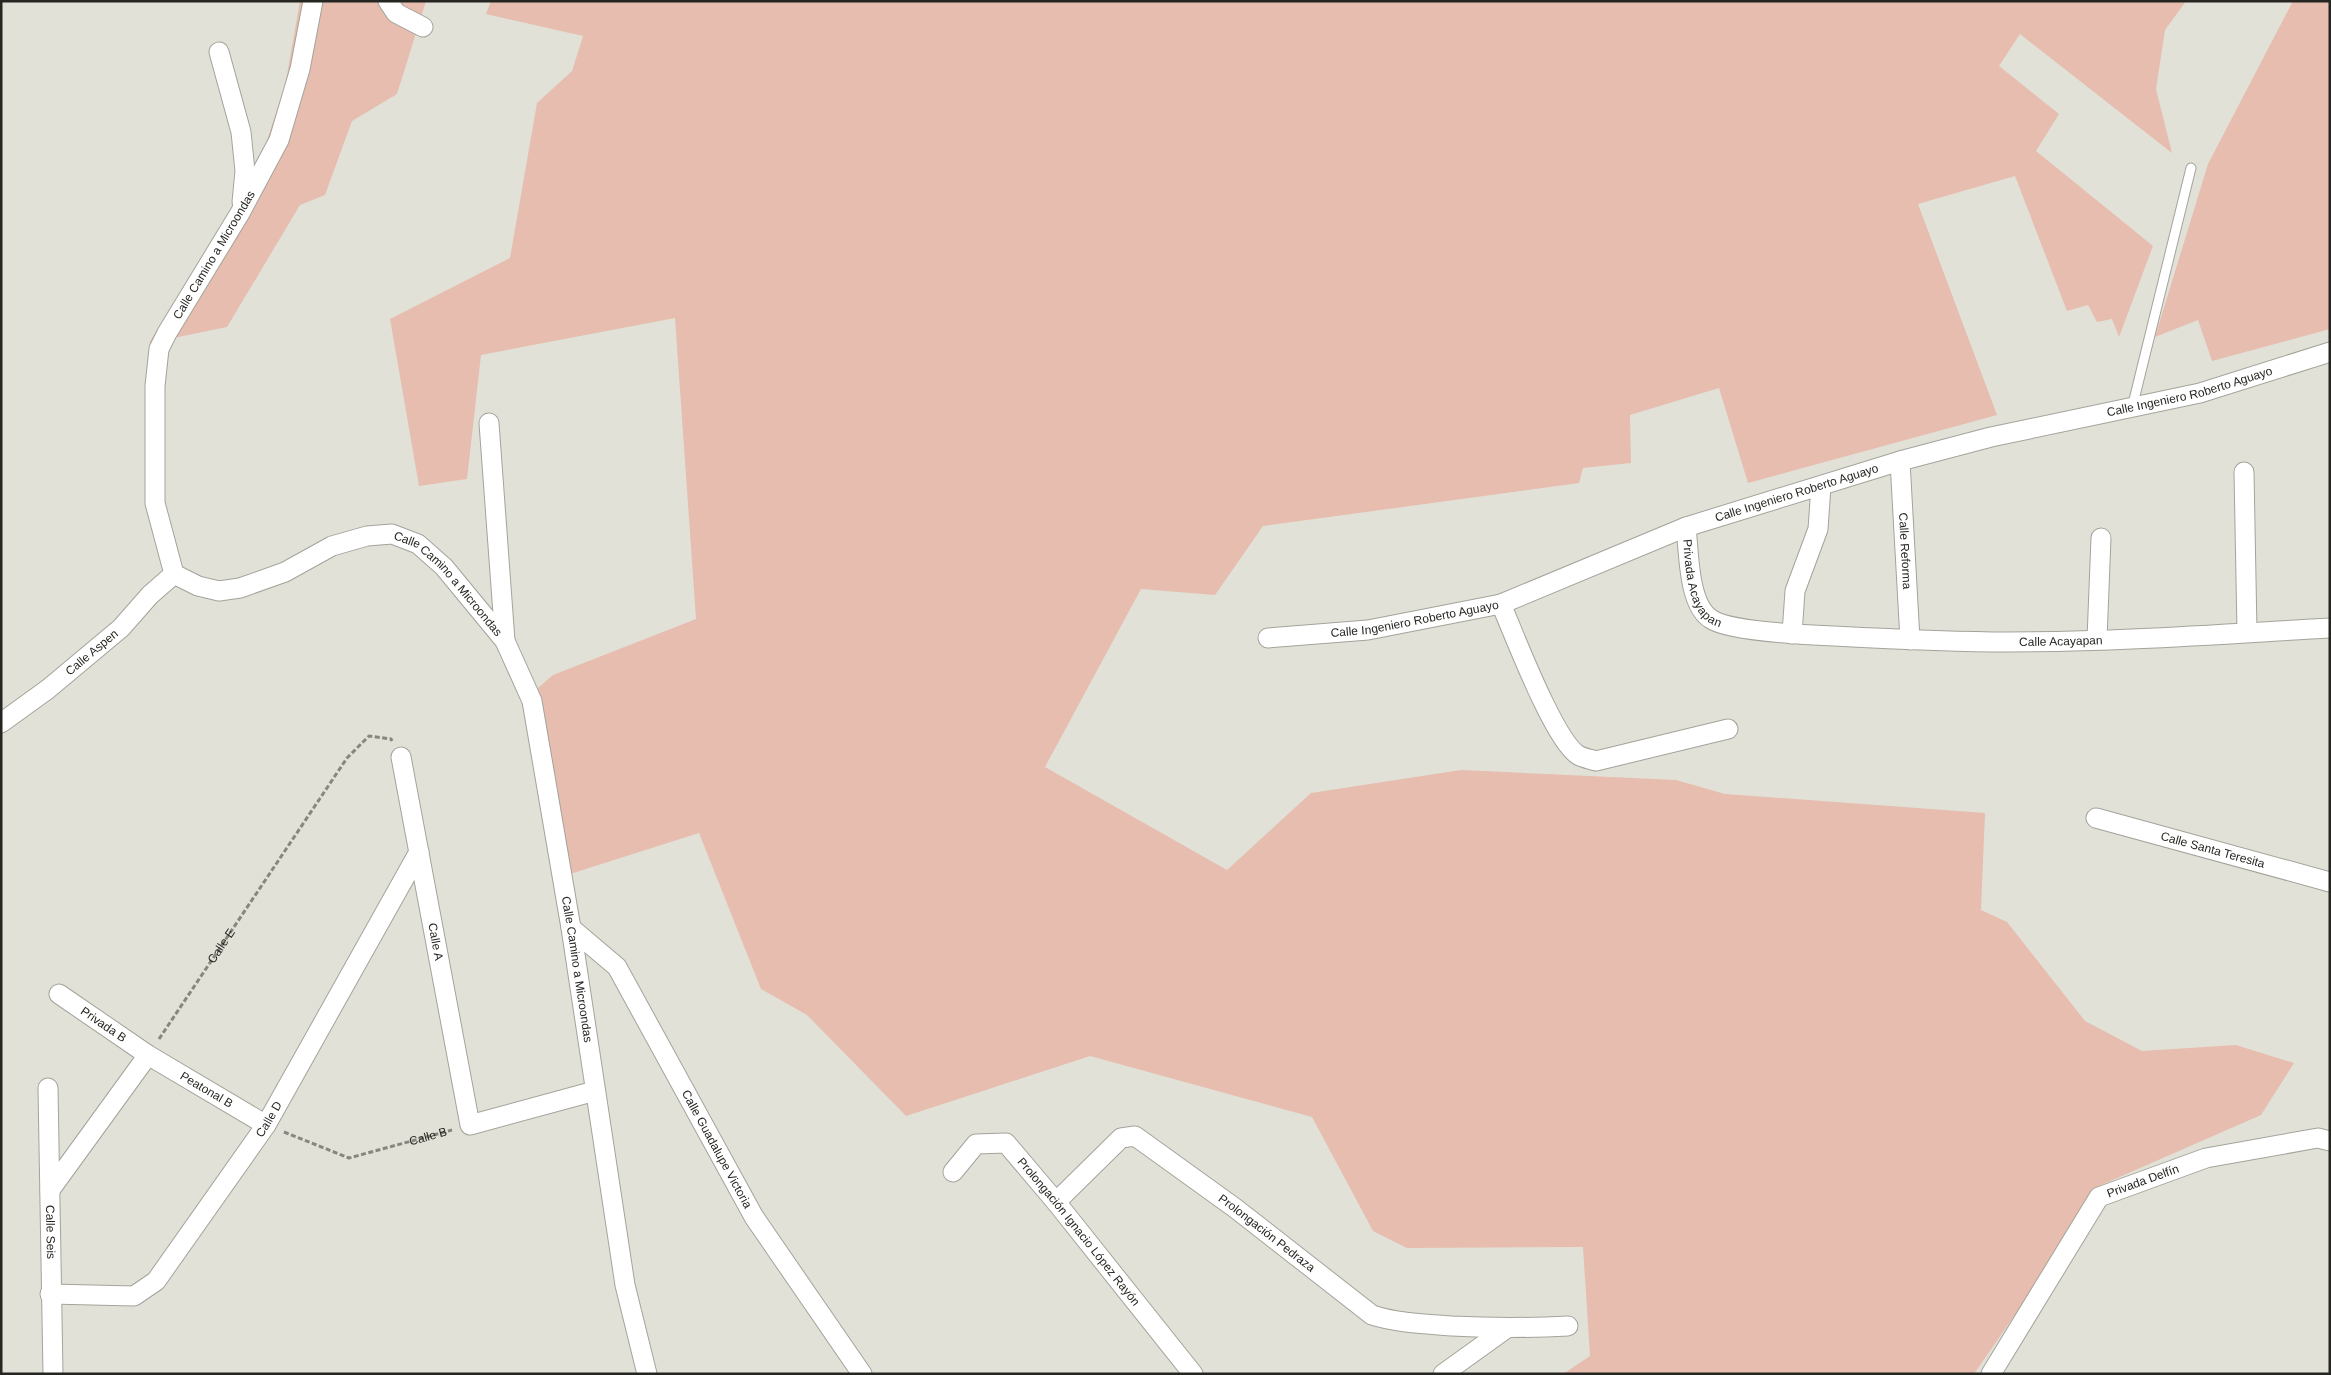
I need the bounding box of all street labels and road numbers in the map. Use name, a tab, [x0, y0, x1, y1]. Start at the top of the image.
street label: Calle Camino a Microondas	[170, 188, 258, 322]
street label: Calle Ingeniero Roberto Aguayo	[2106, 364, 2274, 419]
street label: Calle Ingeniero Roberto Aguayo	[1713, 461, 1880, 525]
street label: Calle Reforma	[1896, 512, 1914, 590]
street label: Calle Camino a Microondas	[392, 528, 505, 639]
street label: Privada Acayapan	[1680, 539, 1724, 630]
street label: Calle Ingeniero Roberto Aguayo	[1330, 598, 1500, 640]
street label: Calle Aspen	[63, 627, 121, 678]
street label: Calle Acayapan	[2019, 633, 2103, 649]
street label: Calle Santa Teresita	[2159, 829, 2267, 871]
street label: Calle Camino a Microondas	[559, 895, 595, 1043]
street label: Calle A	[425, 922, 446, 962]
street label: Calle E	[205, 926, 238, 966]
street label: Privada B	[78, 1004, 129, 1045]
street label: Peatonal B	[178, 1069, 235, 1111]
street label: Calle Guadalupe Victoria	[679, 1088, 755, 1211]
street label: Calle D	[253, 1098, 285, 1140]
street label: Calle B	[408, 1125, 449, 1148]
street label: Prolongación Ignacio López Rayón	[1015, 1155, 1143, 1309]
street label: Privada Delfín	[2105, 1162, 2181, 1201]
street label: Prolongación Pedraza	[1216, 1191, 1318, 1275]
street label: Calle Seis	[43, 1205, 58, 1259]

